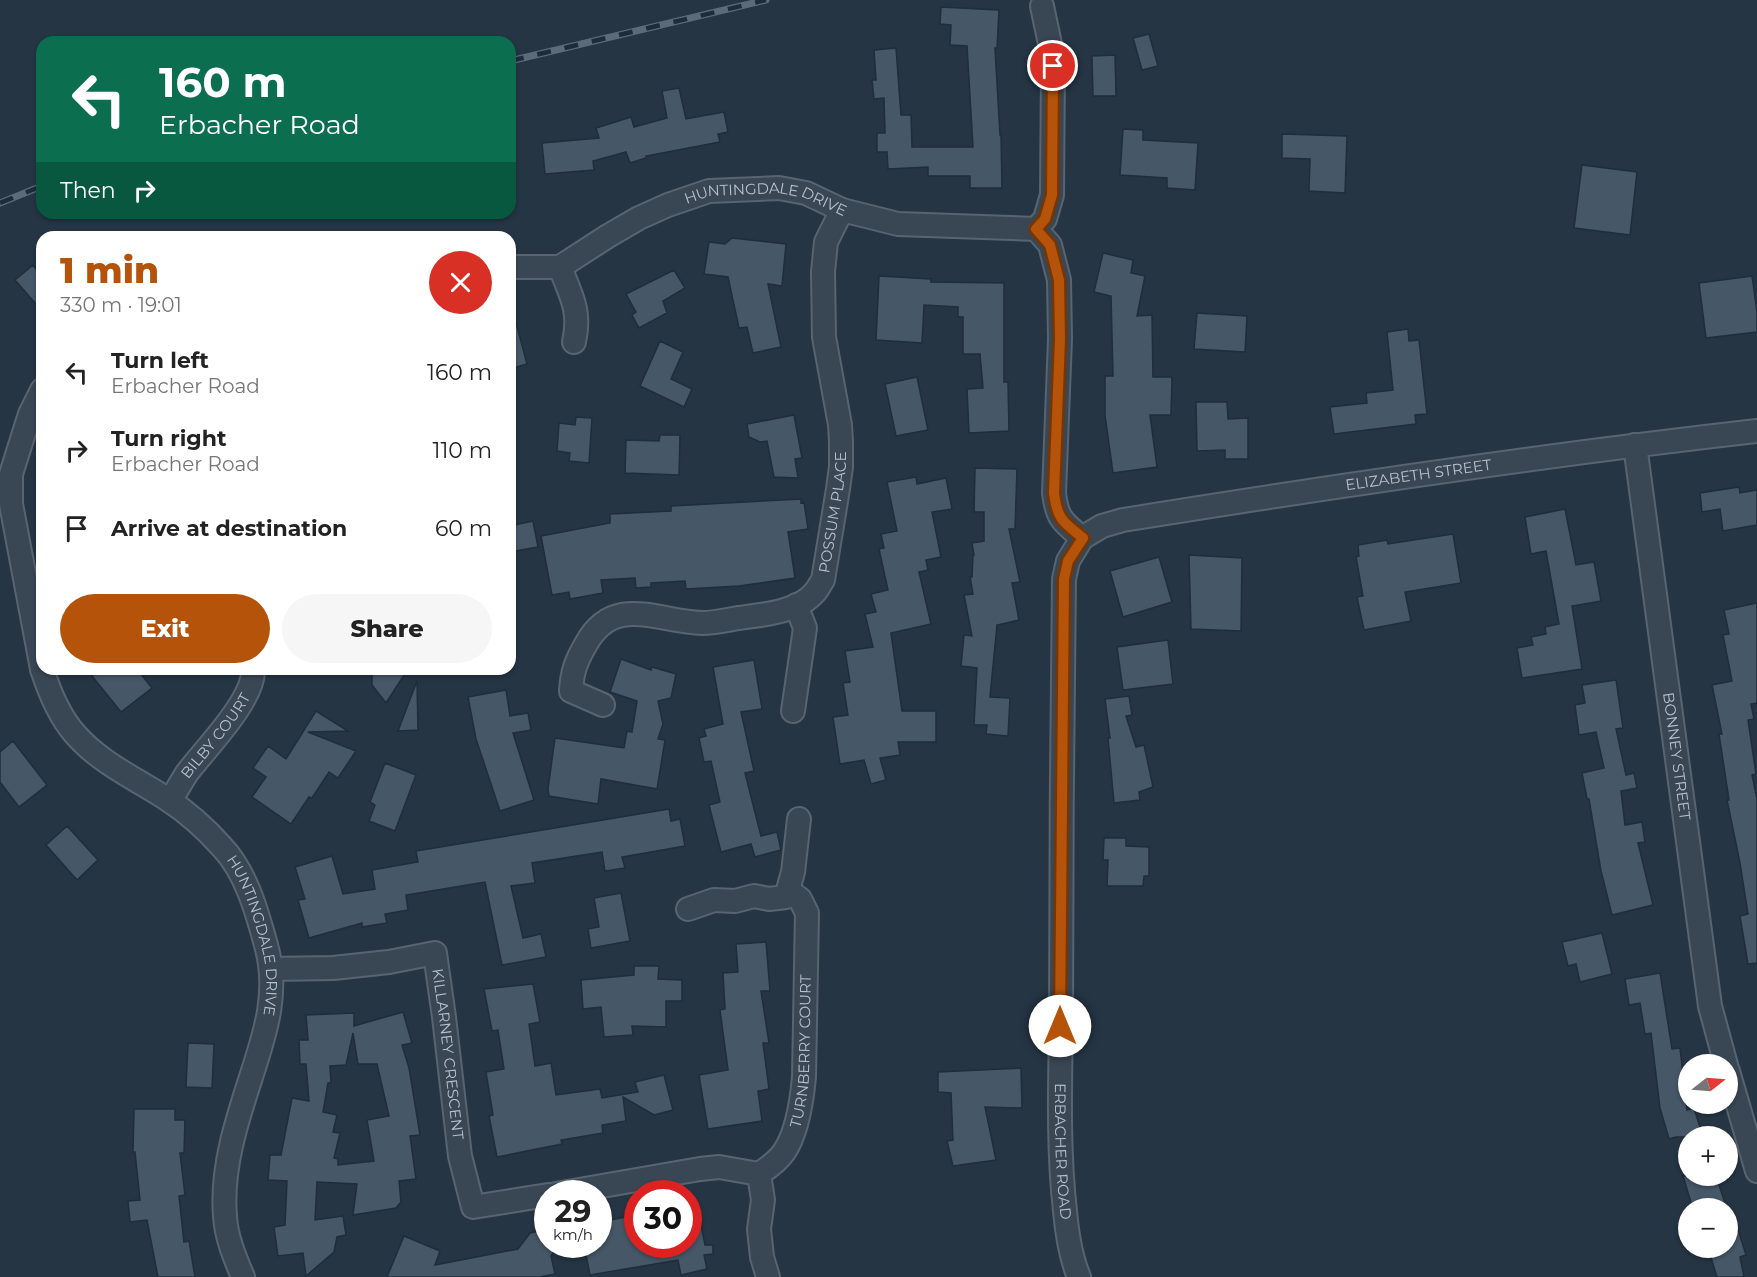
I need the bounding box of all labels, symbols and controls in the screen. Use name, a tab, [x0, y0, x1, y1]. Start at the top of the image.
pin	[1027, 40, 1078, 91]
icon: arrive	[1036, 49, 1069, 82]
text: 160 m	[159, 56, 287, 108]
icon: left	[60, 60, 138, 138]
text: Erbacher Road	[159, 108, 360, 141]
icon: right	[128, 174, 161, 207]
text: Then	[60, 177, 116, 204]
street label: HUNTINGDALE DRIVE	[682, 178, 850, 220]
text: 1 min	[60, 248, 159, 292]
button: close	[429, 251, 492, 314]
text: 330 m · 19:01	[60, 293, 182, 317]
text: Turn left	[111, 347, 209, 374]
icon: left	[60, 356, 93, 389]
text: 160 m	[427, 359, 492, 386]
text: Erbacher Road	[111, 374, 260, 398]
text: Turn right	[111, 425, 226, 452]
icon: right	[60, 434, 93, 467]
text: 110 m	[432, 437, 492, 464]
street label: POSSUM PLACE	[814, 451, 850, 574]
text: Erbacher Road	[111, 452, 260, 476]
street label: ELIZABETH STREET	[1344, 455, 1493, 494]
icon: arrive	[60, 512, 93, 545]
text: Arrive at destination	[111, 515, 347, 542]
text: 60 m	[435, 515, 492, 542]
button: Exit	[60, 594, 270, 663]
button: Share	[282, 594, 492, 663]
street label: BILBY COURT	[176, 689, 254, 782]
street label: BONNEY STREET	[1659, 691, 1695, 822]
street label: HUNTINGDALE DRIVE	[223, 851, 281, 1017]
street label: KILLARNEY CRESCENT	[428, 967, 468, 1141]
street label: TURNBERRY COURT	[785, 974, 815, 1130]
position arrow	[1028, 994, 1092, 1058]
north arrow	[1678, 1054, 1738, 1114]
map controls	[1678, 1054, 1738, 1258]
street label: ERBACHER ROAD	[1051, 1083, 1076, 1220]
button: +	[1678, 1126, 1738, 1186]
speed limit sign: 30	[624, 1180, 702, 1258]
text: 29	[555, 1193, 591, 1230]
button: −	[1678, 1198, 1738, 1258]
text: km/h	[553, 1225, 593, 1244]

